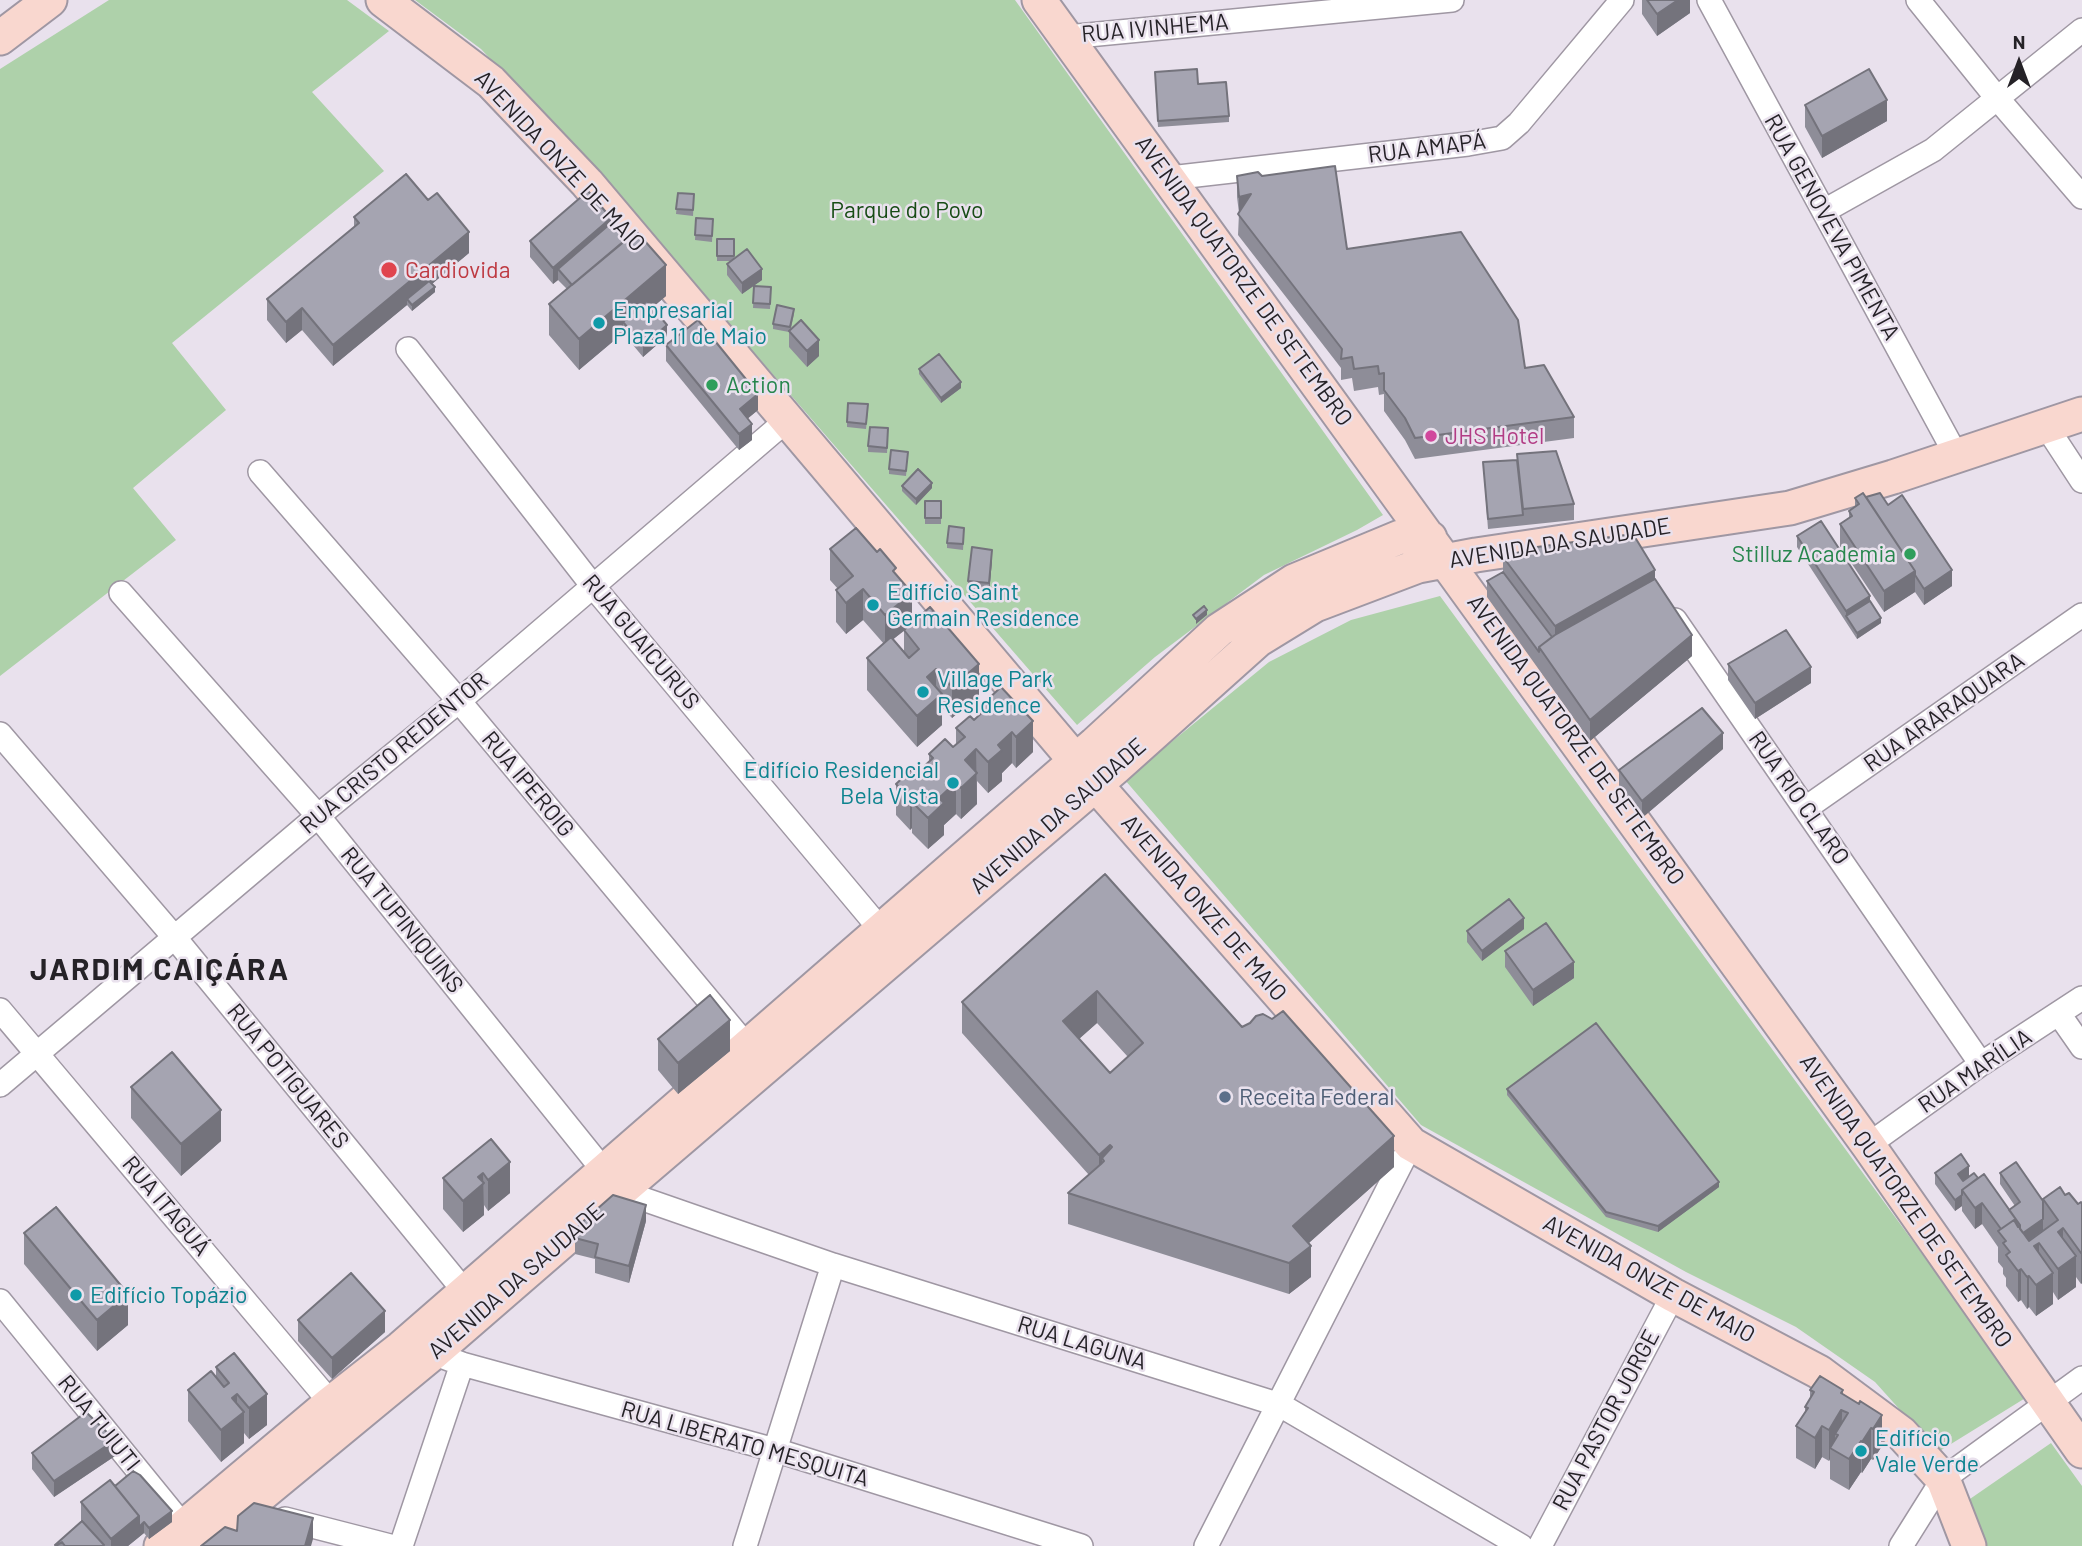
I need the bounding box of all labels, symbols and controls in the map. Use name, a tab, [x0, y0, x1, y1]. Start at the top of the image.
street label: RUA IVINHEMA	[1080, 8, 1230, 48]
north arrow	[1984, 28, 2054, 98]
text: N	[2013, 30, 2025, 53]
street label: AVENIDA ONZE DE MAIO	[469, 65, 651, 257]
street label: RUA GENOVEVA PIMENTA	[1758, 109, 1906, 345]
street label: RUA AMAPÁ	[1366, 127, 1488, 169]
street label: AVENIDA QUATORZE DE SETEMBRO	[1129, 130, 1359, 432]
park label: Parque do Povo	[830, 196, 984, 224]
place label: Cardiovida	[405, 256, 510, 284]
marker: Cardiovida	[379, 260, 399, 280]
place label: Empresarial Plaza 11 de Maio	[613, 296, 767, 350]
marker: Empresarial Plaza 11 de Maio	[591, 315, 607, 331]
place label: Action	[726, 371, 791, 399]
marker: Action	[704, 377, 720, 393]
place label: JHS Hotel	[1445, 422, 1544, 450]
marker: JHS Hotel	[1423, 428, 1439, 444]
street label: AVENIDA DA SAUDADE	[1447, 512, 1673, 574]
place label: Stilluz Academia	[1732, 540, 1896, 568]
marker: Stilluz Academia	[1902, 546, 1918, 562]
street label: RUA GUAICURUS	[577, 569, 705, 715]
place label: Edifício Saint Germain Residence	[887, 578, 1080, 632]
street label: AVENIDA QUATORZE DE SETEMBRO	[1461, 589, 1691, 891]
marker: Edifício Saint Germain Residence	[865, 597, 881, 613]
street label: RUA ARARAQUARA	[1858, 646, 2030, 778]
place label: Village Park Residence	[937, 665, 1053, 719]
street label: RUA CRISTO REDENTOR	[294, 666, 494, 840]
marker: Village Park Residence	[915, 684, 931, 700]
street label: RUA IPEROIG	[476, 726, 580, 842]
street label: RUA RIO CLARO	[1743, 726, 1855, 870]
street label: AVENIDA DA SAUDADE	[964, 732, 1152, 900]
place label: Edifício Residencial Bela Vista	[744, 756, 939, 810]
marker: Edifício Residencial Bela Vista	[945, 775, 961, 791]
street label: AVENIDA ONZE DE MAIO	[1115, 809, 1293, 1007]
street label: RUA TUPINIQUINS	[335, 842, 469, 998]
district label: JARDIM CAIÇÁRA	[32, 952, 288, 988]
street label: RUA POTIGUARES	[221, 998, 355, 1154]
street label: RUA MARÍLIA	[1913, 1023, 2037, 1119]
street label: AVENIDA QUATORZE DE SETEMBRO	[1794, 1049, 2018, 1353]
place label: Receita Federal	[1239, 1083, 1395, 1111]
marker: Receita Federal	[1217, 1089, 1233, 1105]
street label: RUA ITAGUÁ	[116, 1151, 216, 1261]
street label: AVENIDA DA SAUDADE	[422, 1197, 610, 1365]
street label: AVENIDA ONZE DE MAIO	[1538, 1209, 1760, 1349]
place label: Edifício Topázio	[90, 1281, 247, 1309]
marker: Edifício Topázio	[68, 1287, 84, 1303]
street label: RUA LAGUNA	[1014, 1310, 1150, 1376]
street label: RUA PASTOR JORGE	[1547, 1325, 1665, 1515]
street label: RUA TUIUTI	[52, 1370, 146, 1476]
street label: RUA LIBERATO MESQUITA	[618, 1395, 872, 1493]
place label: Edifício Vale Verde	[1875, 1424, 1979, 1478]
marker: Edifício Vale Verde	[1853, 1443, 1869, 1459]

